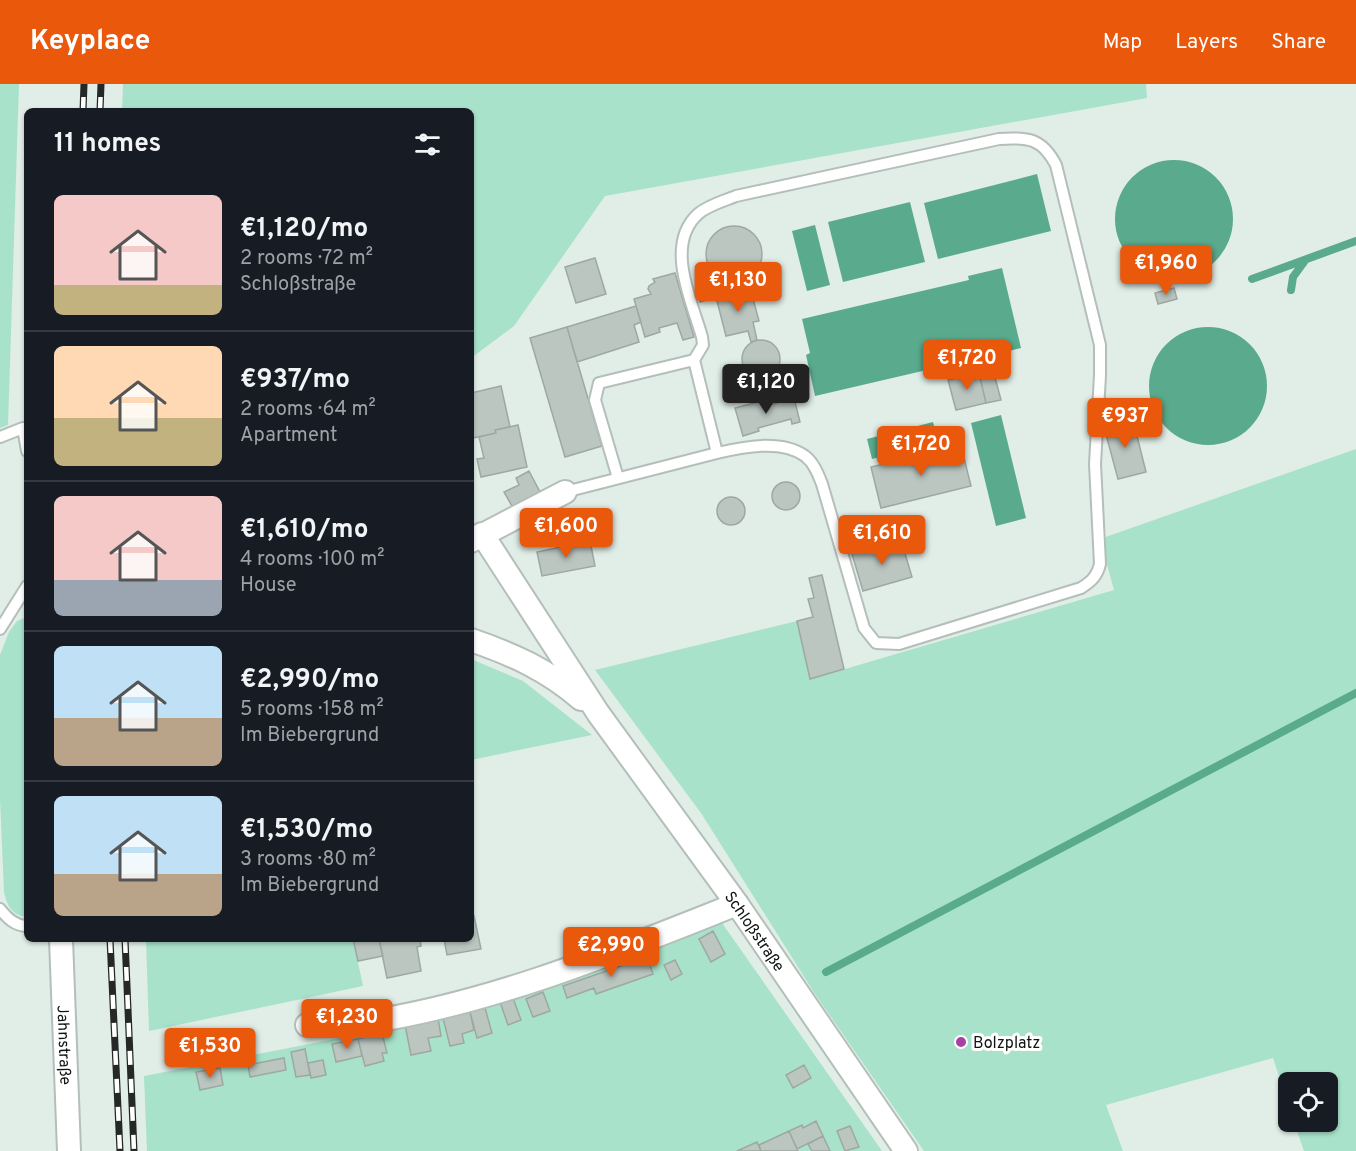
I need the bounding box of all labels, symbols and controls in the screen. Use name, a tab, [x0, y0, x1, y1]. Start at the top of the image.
text: Keyplace	[30, 24, 150, 60]
text: Map	[1103, 29, 1142, 56]
text: Layers	[1175, 29, 1238, 56]
text: Share	[1271, 29, 1326, 56]
text: 11 homes	[54, 128, 161, 161]
icon: filters	[411, 128, 444, 161]
text: €1,120/mo	[240, 213, 368, 246]
icon: home	[102, 219, 174, 291]
pin: €1,960	[1117, 245, 1215, 296]
text: 2 rooms · 72 m²	[240, 246, 373, 272]
text: €1,960	[1134, 251, 1198, 277]
pin: €1,130	[689, 262, 787, 313]
text: €1,130	[709, 268, 767, 294]
text: Schloßstraße	[240, 272, 356, 298]
pin: €1,720	[918, 340, 1016, 391]
text: €1,720	[937, 346, 997, 372]
text: €937/mo	[240, 364, 350, 397]
pin: €1,120	[717, 364, 815, 415]
icon: home	[102, 370, 174, 442]
text: €1,120	[736, 370, 796, 396]
text: 2 rooms · 64 m²	[240, 397, 376, 423]
pin: €937	[1089, 398, 1161, 449]
text: €937	[1101, 404, 1149, 430]
text: Apartment	[240, 423, 338, 449]
pin: €1,720	[872, 426, 970, 477]
text: €1,720	[891, 432, 951, 458]
pin: €1,600	[517, 508, 615, 559]
text: €1,610/mo	[240, 514, 368, 547]
text: €1,600	[534, 514, 598, 540]
pin: €1,610	[833, 515, 931, 566]
icon: home	[102, 520, 174, 592]
text: €1,610	[852, 521, 912, 547]
text: 4 rooms · 100 m²	[240, 547, 385, 573]
text: House	[240, 573, 296, 599]
text: €2,990/mo	[240, 664, 379, 697]
icon: home	[102, 670, 174, 742]
text: 5 rooms · 158 m²	[240, 697, 384, 723]
text: Im Biebergrund	[240, 723, 379, 749]
text: €1,530/mo	[240, 814, 373, 847]
icon: home	[102, 820, 174, 892]
text: 3 rooms · 80 m²	[240, 847, 376, 873]
text: Im Biebergrund	[240, 873, 379, 899]
street label: Schloßstraße	[719, 888, 788, 976]
pin: €2,990	[562, 927, 660, 978]
text: €2,990	[577, 933, 645, 959]
pin: €1,230	[298, 999, 396, 1050]
street label: Jahnstraße	[51, 1005, 74, 1085]
text: €1,230	[316, 1005, 378, 1031]
pin: €1,530	[161, 1028, 259, 1079]
text: €1,530	[179, 1034, 241, 1060]
place label: Bolzplatz	[973, 1034, 1040, 1054]
marker: Bolzplatz	[954, 1035, 968, 1049]
map controls	[1278, 1072, 1338, 1132]
button: locate	[1278, 1072, 1338, 1132]

